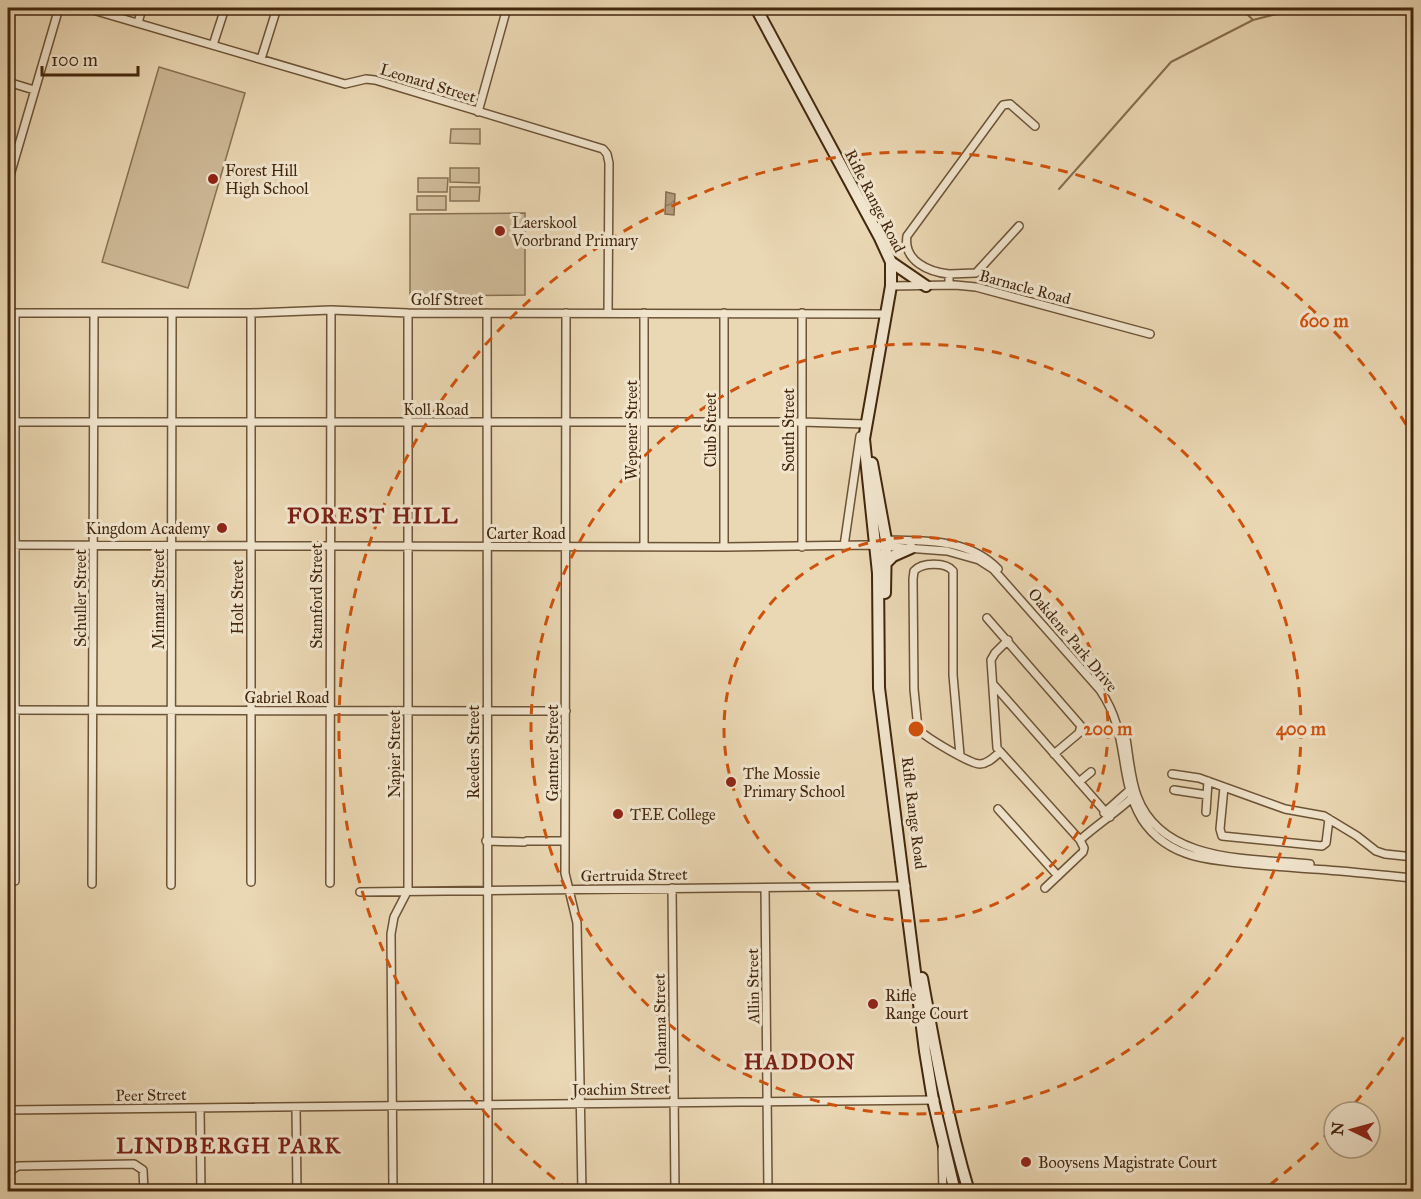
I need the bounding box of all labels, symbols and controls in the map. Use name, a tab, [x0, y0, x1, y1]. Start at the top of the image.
scale bar	[42, 39, 138, 77]
text: 100 m	[51, 49, 98, 71]
street label: Leonard Street	[378, 59, 479, 107]
street label: Rifle Range Road	[840, 146, 909, 256]
place label: Forest Hill High School	[225, 161, 309, 199]
marker: Forest Hill High School	[206, 172, 220, 186]
place label: Laerskool Voorbrand Primary	[511, 213, 639, 250]
marker: Laerskool Voorbrand Primary	[493, 224, 507, 238]
street label: Barnacle Road	[977, 266, 1073, 308]
street label: Golf Street	[411, 290, 484, 309]
text: 600 m	[1299, 310, 1349, 332]
street label: Wepener Street	[622, 379, 641, 480]
street label: South Street	[779, 388, 798, 472]
street label: Club Street	[701, 392, 720, 467]
street label: Koll Road	[403, 400, 469, 419]
district label: FOREST HILL	[287, 502, 459, 529]
place label: Kingdom Academy	[86, 519, 211, 539]
marker: Kingdom Academy	[215, 521, 229, 535]
street label: Carter Road	[486, 524, 566, 543]
street label: Stamford Street	[307, 543, 326, 649]
street label: Minnaar Street	[149, 548, 168, 649]
street label: Schuller Street	[71, 549, 90, 647]
street label: Holt Street	[228, 559, 247, 634]
street label: Oakdene Park Drive	[1024, 584, 1122, 696]
street label: Gabriel Road	[244, 688, 330, 707]
street label: Gantner Street	[543, 704, 562, 802]
street label: Reeders Street	[464, 705, 483, 799]
street label: Napier Street	[385, 710, 404, 798]
text: 200 m	[1084, 718, 1133, 740]
text: 400 m	[1276, 718, 1327, 741]
centre of rings	[906, 719, 926, 739]
street label: Rifle Range Road	[897, 756, 930, 870]
place label: The Mossie Primary School	[743, 764, 846, 801]
marker: The Mossie Primary School	[724, 775, 738, 789]
place label: TEE College	[630, 805, 716, 825]
marker: TEE College	[611, 807, 625, 821]
street label: Gertruida Street	[580, 865, 688, 885]
street label: Allin Street	[743, 948, 763, 1025]
street label: Johanna Street	[650, 973, 671, 1073]
place label: Rifle Range Court	[885, 986, 969, 1024]
marker: Rifle Range Court	[866, 997, 880, 1011]
district label: HADDON	[744, 1048, 856, 1075]
street label: Joachim Street	[570, 1079, 670, 1100]
street label: Peer Street	[115, 1085, 187, 1105]
north arrow	[1322, 1100, 1382, 1160]
text: N	[1327, 1121, 1348, 1136]
district label: LINDBERGH PARK	[116, 1132, 342, 1159]
place label: Booysens Magistrate Court	[1038, 1153, 1218, 1173]
marker: Booysens Magistrate Court	[1019, 1155, 1033, 1169]

